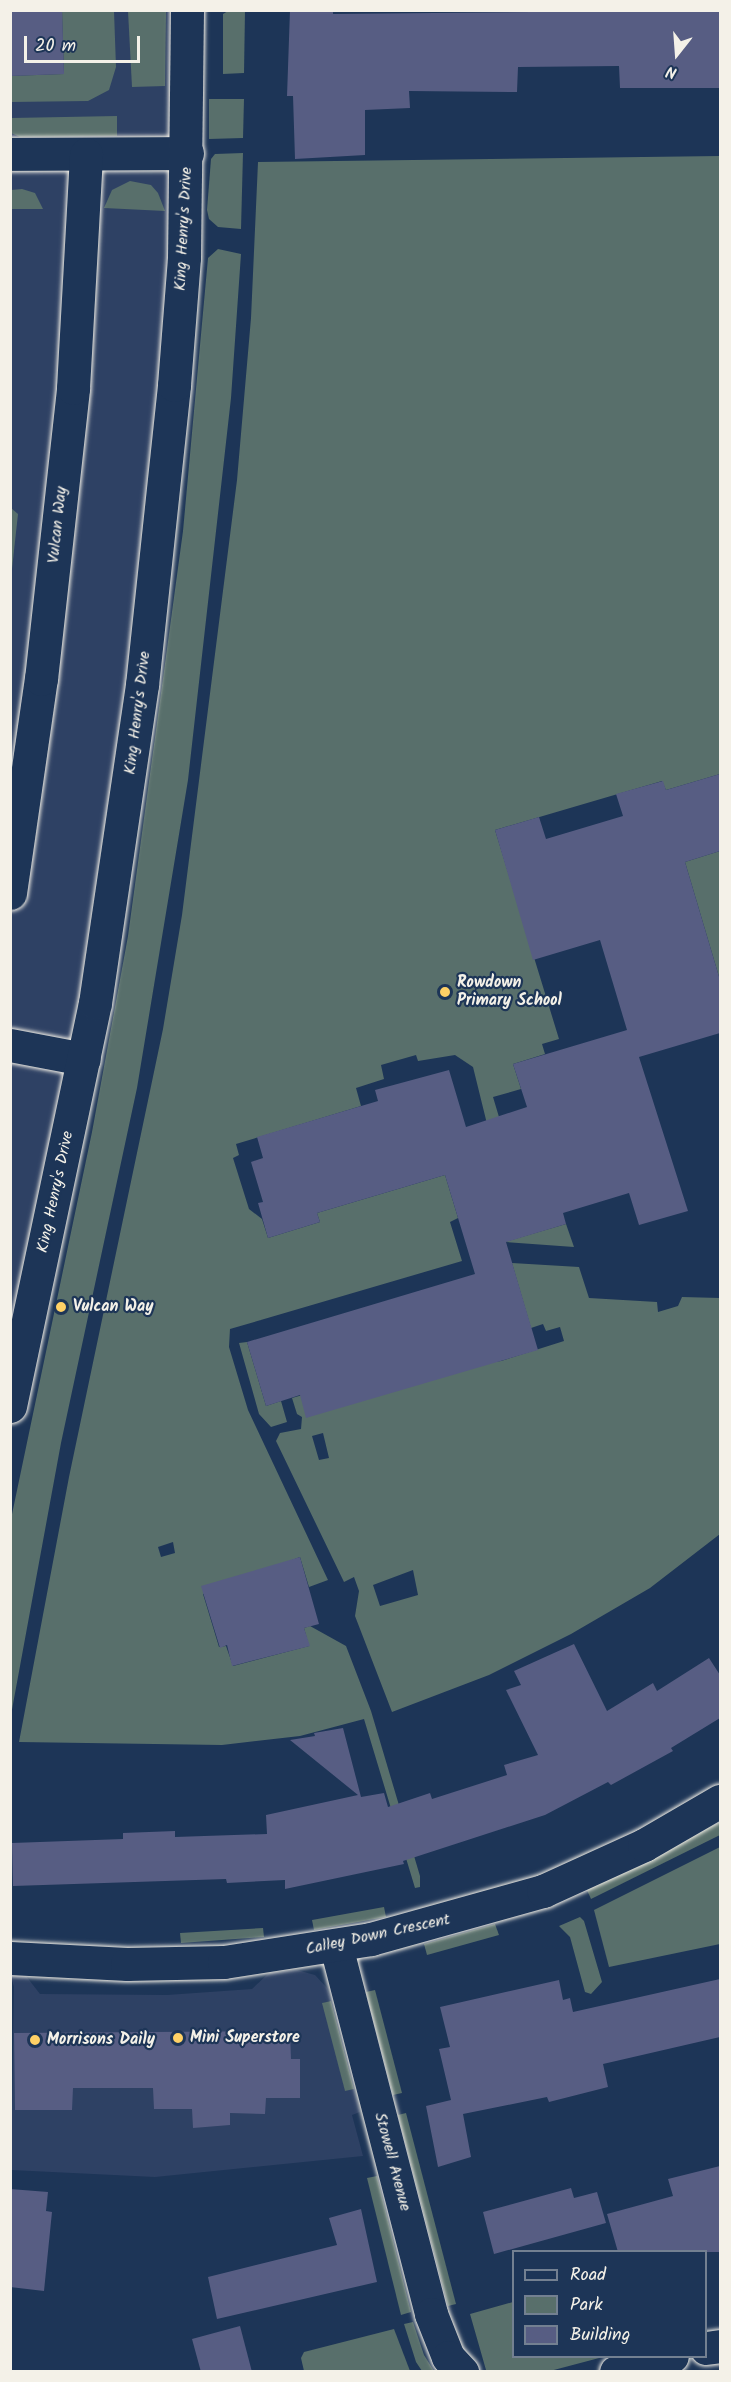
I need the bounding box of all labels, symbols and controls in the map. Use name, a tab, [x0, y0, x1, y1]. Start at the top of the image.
scale bar	[27, 24, 142, 62]
north arrow	[647, 24, 707, 84]
text: 20 m	[35, 32, 76, 61]
text: N	[663, 58, 680, 85]
street label: King Henry's Drive	[171, 167, 197, 291]
street label: Vulcan Way	[44, 486, 72, 564]
street label: King Henry's Drive	[121, 650, 155, 776]
place label: Rowdown Primary School	[457, 973, 562, 1011]
marker: Rowdown Primary School	[438, 985, 452, 999]
street label: King Henry's Drive	[34, 1129, 78, 1255]
place label: Vulcan Way	[73, 1297, 154, 1317]
marker: Vulcan Way	[54, 1300, 68, 1314]
street label: Calley Down Crescent	[304, 1910, 452, 1960]
place label: Mini Superstore	[190, 2028, 300, 2048]
place label: Morrisons Daily	[47, 2030, 155, 2050]
marker: Mini Superstore	[171, 2031, 185, 2045]
marker: Morrisons Daily	[28, 2033, 42, 2047]
street label: Stowell Avenue	[370, 2111, 414, 2213]
legend	[512, 2250, 707, 2358]
text: Road	[570, 2261, 606, 2290]
text: Park	[570, 2291, 603, 2320]
text: Building	[570, 2321, 630, 2350]

